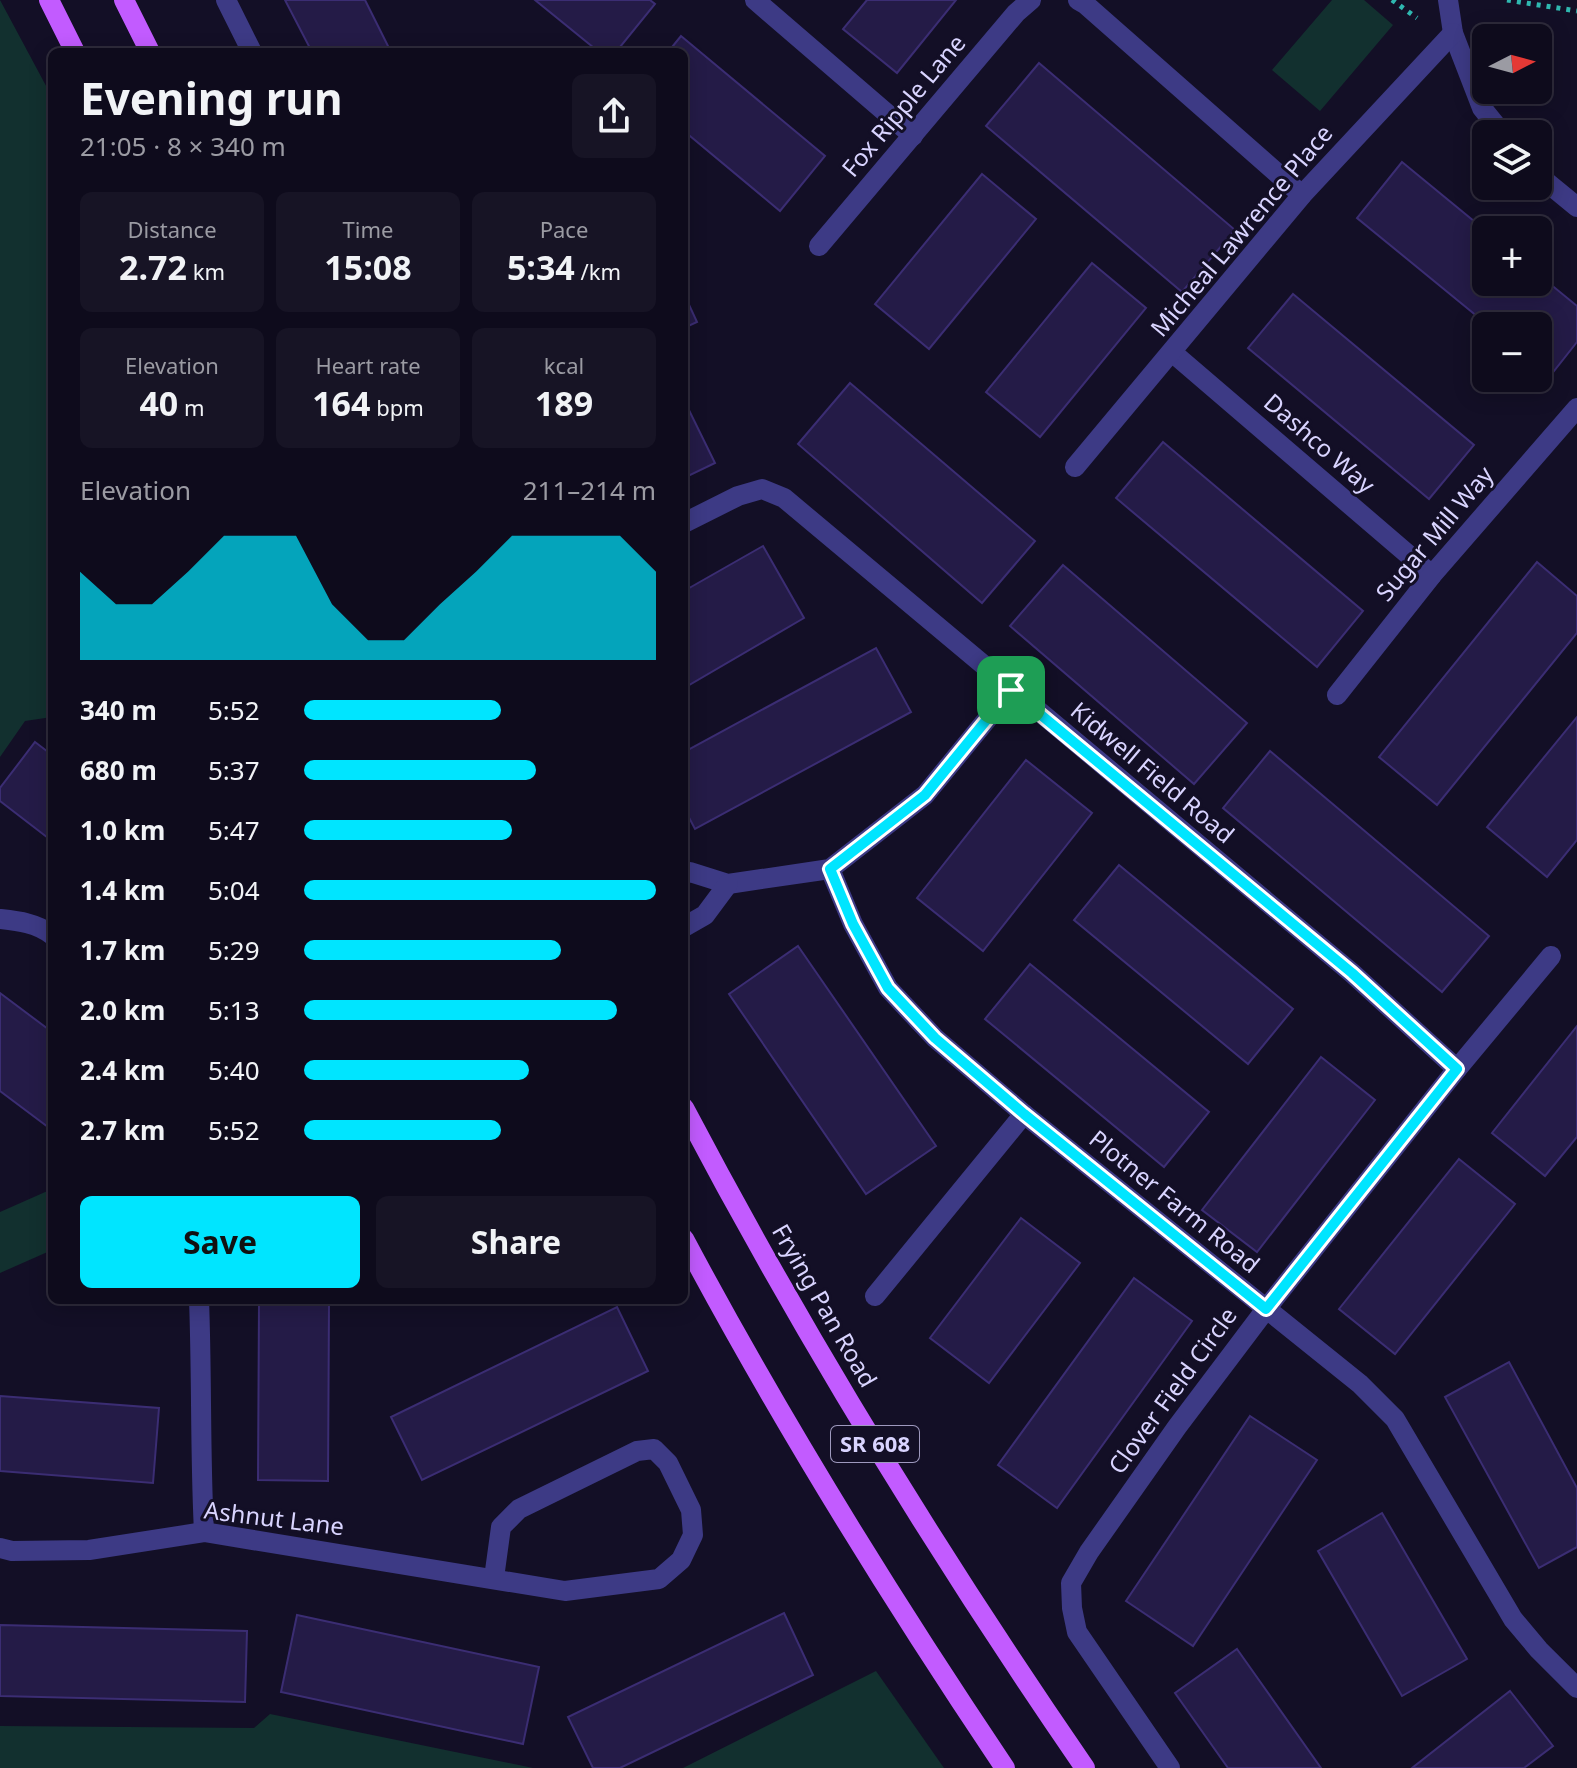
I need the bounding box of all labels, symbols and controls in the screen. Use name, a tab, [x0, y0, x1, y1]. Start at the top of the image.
north arrow	[1472, 24, 1552, 104]
map controls	[1472, 24, 1552, 392]
street label: Fox Ripple Lane	[834, 27, 972, 183]
text: Evening run	[80, 68, 343, 128]
button: share	[572, 74, 656, 158]
street label: Micheal Lawrence Place	[1142, 117, 1339, 343]
button: layers	[1472, 120, 1552, 200]
text: 21:05 · 8 × 340 m	[80, 128, 286, 164]
text: Distance	[127, 214, 217, 244]
text: Time	[343, 214, 393, 244]
text: Pace	[540, 214, 588, 244]
button: +	[1472, 216, 1552, 296]
text: 2.72	[119, 244, 187, 290]
text: 15:08	[324, 244, 412, 290]
text: 5:34	[507, 244, 575, 290]
text: km	[187, 256, 225, 286]
text: /km	[575, 256, 621, 286]
button: −	[1472, 312, 1552, 392]
text: Elevation	[125, 350, 219, 380]
text: Heart rate	[315, 350, 421, 380]
text: kcal	[544, 350, 584, 380]
text: 40	[139, 380, 178, 426]
text: 164	[312, 380, 371, 426]
text: 189	[535, 380, 593, 426]
street label: Dashco Way	[1257, 385, 1383, 501]
text: m	[178, 392, 205, 422]
text: bpm	[371, 392, 424, 422]
street label: Sugar Mill Way	[1368, 458, 1500, 607]
text: Elevation	[80, 472, 191, 508]
text: 211–214 m	[523, 472, 656, 508]
pin	[977, 656, 1045, 724]
icon: arrive	[989, 668, 1033, 712]
text: 340 m	[80, 692, 157, 728]
text: 5:52	[208, 692, 260, 728]
street label: Kidwell Field Road	[1064, 694, 1242, 850]
text: 680 m	[80, 752, 157, 788]
text: 5:37	[208, 752, 260, 788]
text: 1.0 km	[80, 812, 165, 848]
text: 5:47	[208, 812, 260, 848]
text: 1.4 km	[80, 872, 165, 908]
text: 5:04	[208, 872, 260, 908]
text: 1.7 km	[80, 932, 165, 968]
text: 5:29	[208, 932, 260, 968]
text: 2.0 km	[80, 992, 165, 1028]
text: 5:13	[208, 992, 260, 1028]
text: 2.4 km	[80, 1052, 165, 1088]
text: 5:40	[208, 1052, 260, 1088]
text: 2.7 km	[80, 1112, 165, 1148]
text: 5:52	[208, 1112, 260, 1148]
street label: Plotner Farm Road	[1083, 1122, 1267, 1280]
button: Save	[80, 1196, 360, 1288]
button: Share	[376, 1196, 656, 1288]
street label: Frying Pan Road	[765, 1218, 885, 1393]
street label: Clover Field Circle	[1100, 1300, 1244, 1480]
road number: SR 608	[831, 1426, 919, 1462]
street label: Ashnut Lane	[202, 1493, 346, 1542]

